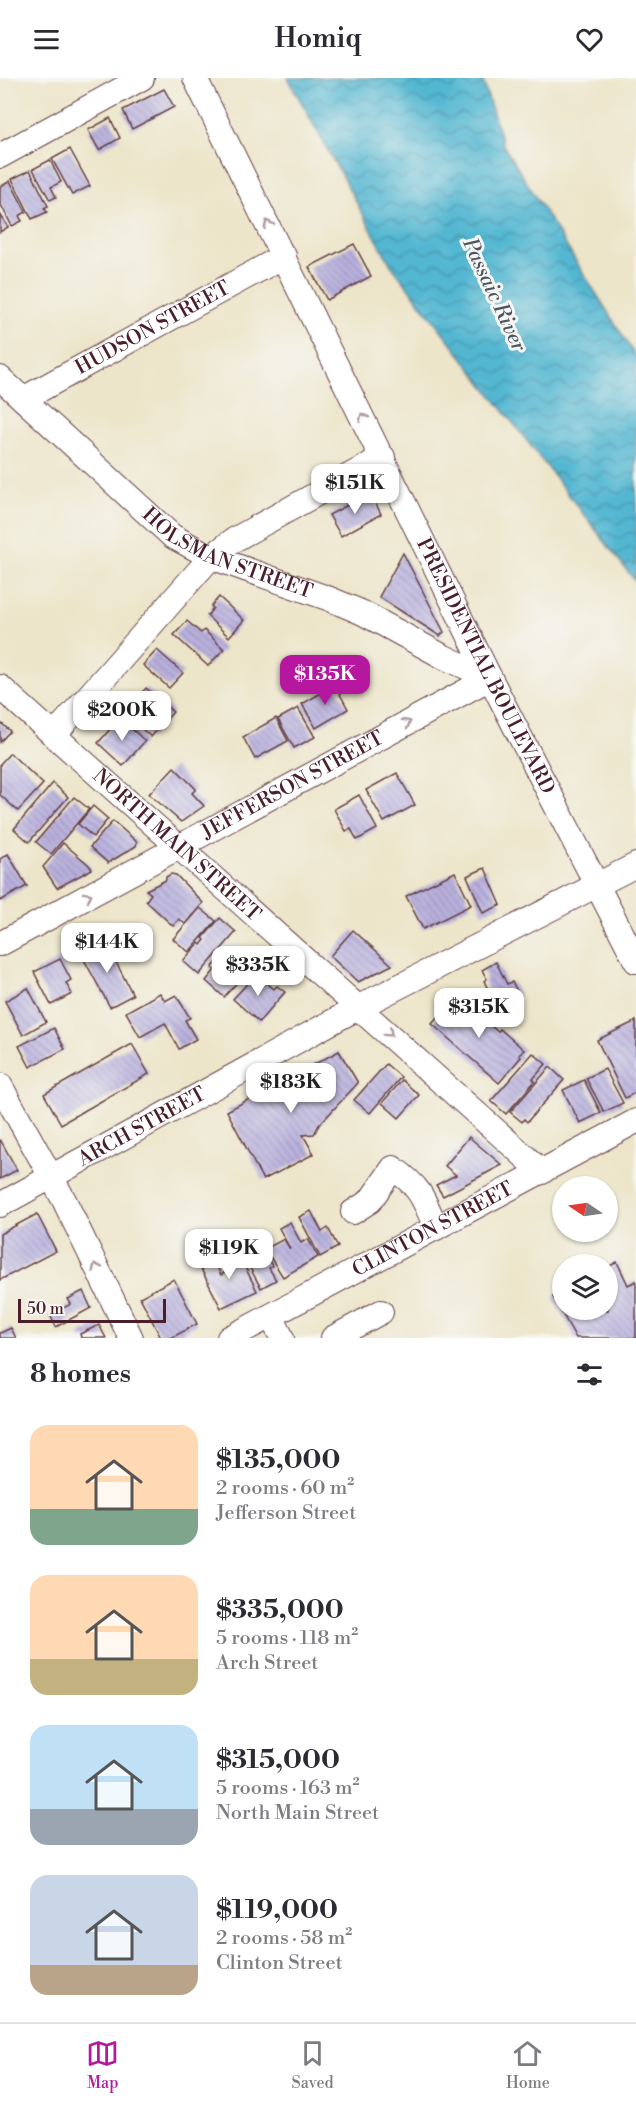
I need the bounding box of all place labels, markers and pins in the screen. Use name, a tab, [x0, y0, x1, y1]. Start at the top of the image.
pin: $151K	[313, 464, 397, 515]
pin: $135K	[283, 655, 367, 706]
pin: $200K	[80, 691, 164, 742]
pin: $144K	[65, 923, 149, 974]
pin: $335K	[216, 946, 300, 997]
pin: $315K	[437, 988, 521, 1039]
pin: $183K	[249, 1063, 333, 1114]
pin: $119K	[187, 1229, 271, 1280]

